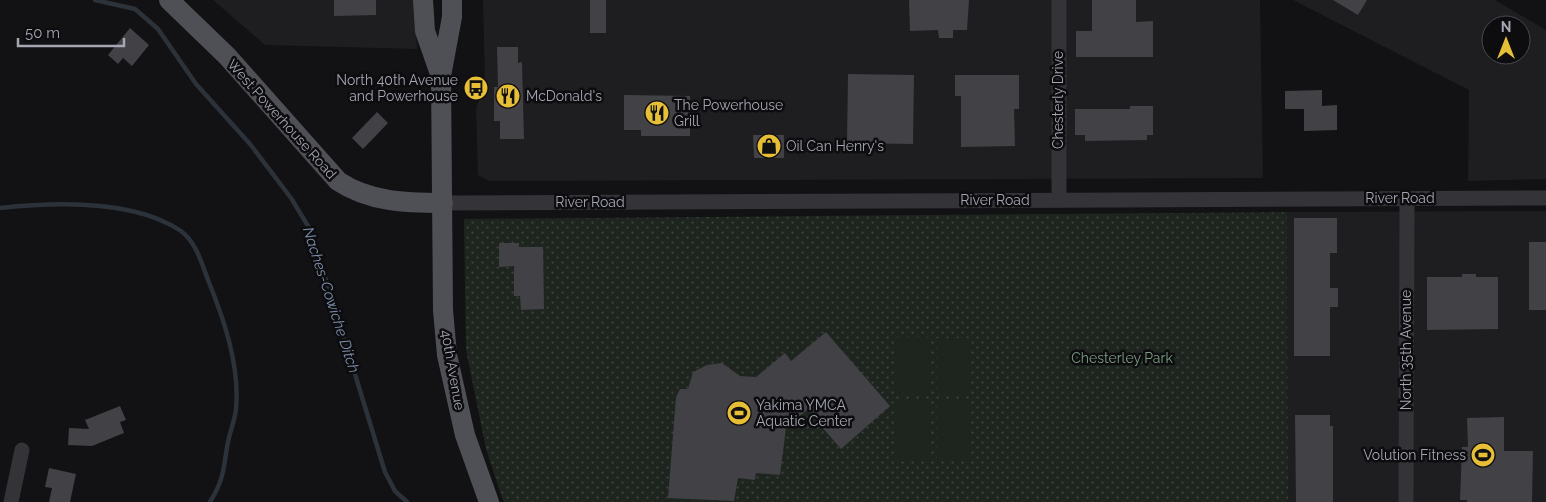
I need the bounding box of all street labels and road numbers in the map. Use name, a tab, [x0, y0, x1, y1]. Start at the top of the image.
street label: Chesterly Drive	[1050, 51, 1066, 149]
street label: West Powerhouse Road	[224, 56, 340, 182]
street label: River Road	[1365, 190, 1435, 206]
street label: River Road	[960, 192, 1030, 208]
street label: River Road	[555, 194, 625, 210]
street label: North 35th Avenue	[1398, 290, 1414, 410]
street label: 40th Avenue	[438, 329, 468, 411]

